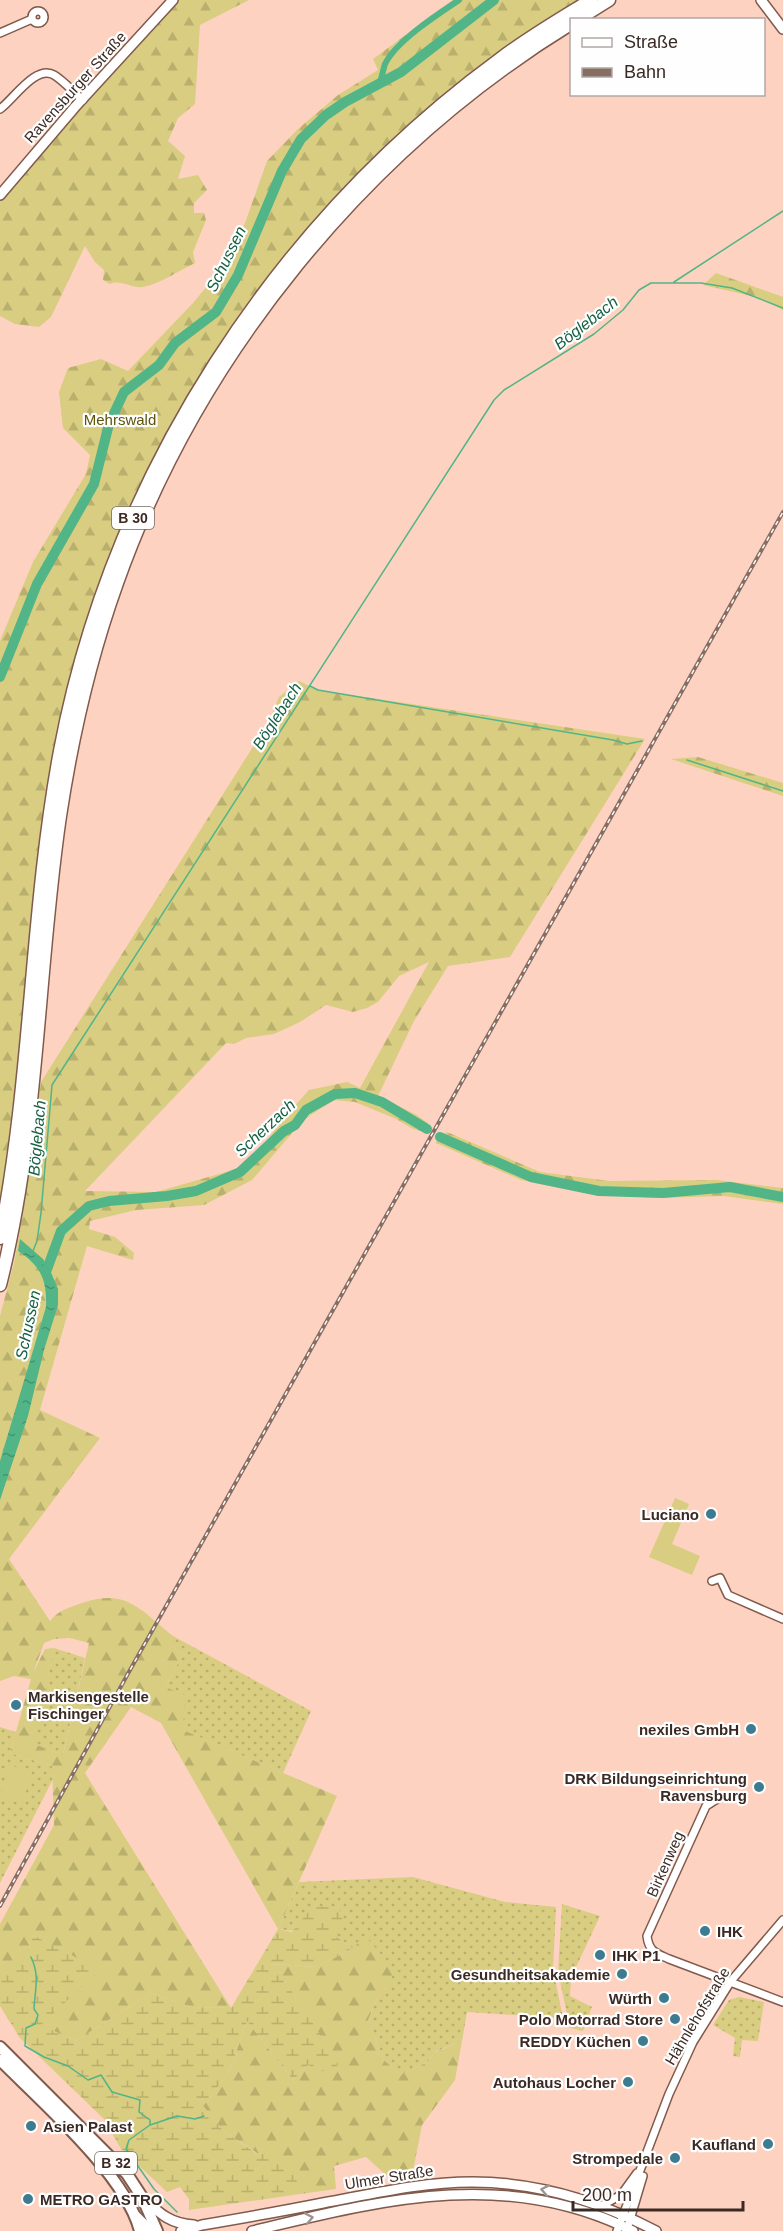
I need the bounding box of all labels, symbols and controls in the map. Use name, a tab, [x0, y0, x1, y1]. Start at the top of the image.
legend	[570, 18, 765, 96]
street label: Ravensburger Straße	[21, 28, 129, 146]
text: Straße	[624, 32, 678, 52]
text: Bahn	[624, 62, 666, 82]
water label: Schussen	[203, 224, 249, 294]
water label: Böglebach	[551, 293, 621, 353]
park label: Mehrswald	[84, 411, 156, 428]
road number: B 30	[112, 507, 154, 529]
water label: Böglebach	[249, 680, 305, 752]
water label: Scherzach	[232, 1096, 299, 1160]
water label: Böglebach	[25, 1099, 49, 1176]
water label: Schussen	[12, 1289, 44, 1361]
place label: Luciano	[641, 1506, 699, 1523]
marker: Luciano	[704, 1507, 718, 1521]
place label: Markisengestelle Fischinger	[28, 1688, 149, 1722]
marker: Markisengestelle Fischinger	[9, 1698, 23, 1712]
place label: nexiles GmbH	[639, 1721, 739, 1738]
marker: nexiles GmbH	[744, 1722, 758, 1736]
place label: DRK Bildungseinrichtung Ravensburg	[565, 1770, 747, 1804]
marker: DRK Bildungseinrichtung Ravensburg	[752, 1780, 766, 1794]
street label: Birkenweg	[643, 1829, 687, 1899]
place label: IHK	[717, 1923, 743, 1940]
marker: IHK	[698, 1924, 712, 1938]
place label: IHK P1	[612, 1947, 660, 1964]
marker: IHK P1	[593, 1948, 607, 1962]
street label: Hähnlehofstraße	[661, 1964, 733, 2068]
place label: Gesundheitsakademie	[451, 1966, 610, 1983]
marker: Gesundheitsakademie	[615, 1967, 629, 1981]
place label: Würth	[609, 1990, 652, 2007]
marker: Würth	[657, 1991, 671, 2005]
place label: Polo Motorrad Store	[519, 2011, 663, 2028]
marker: Polo Motorrad Store	[668, 2012, 682, 2026]
place label: REDDY Küchen	[520, 2033, 631, 2050]
marker: REDDY Küchen	[636, 2034, 650, 2048]
place label: Autohaus Locher	[493, 2074, 616, 2091]
marker: Autohaus Locher	[621, 2075, 635, 2089]
place label: Asien Palast	[43, 2118, 132, 2135]
marker: Asien Palast	[24, 2119, 38, 2133]
place label: Kaufland	[692, 2136, 756, 2153]
marker: Kaufland	[761, 2137, 775, 2151]
place label: Strompedale	[572, 2150, 663, 2167]
marker: Strompedale	[668, 2151, 682, 2165]
road number: B 32	[95, 2152, 137, 2174]
street label: Ulmer Straße	[344, 2162, 434, 2192]
scale bar	[573, 2174, 742, 2212]
one-way arrow	[540, 2184, 550, 2197]
text: 200 m	[582, 2185, 632, 2205]
place label: METRO GASTRO	[40, 2191, 163, 2208]
marker: METRO GASTRO	[21, 2192, 35, 2206]
one-way arrow	[304, 2212, 314, 2225]

